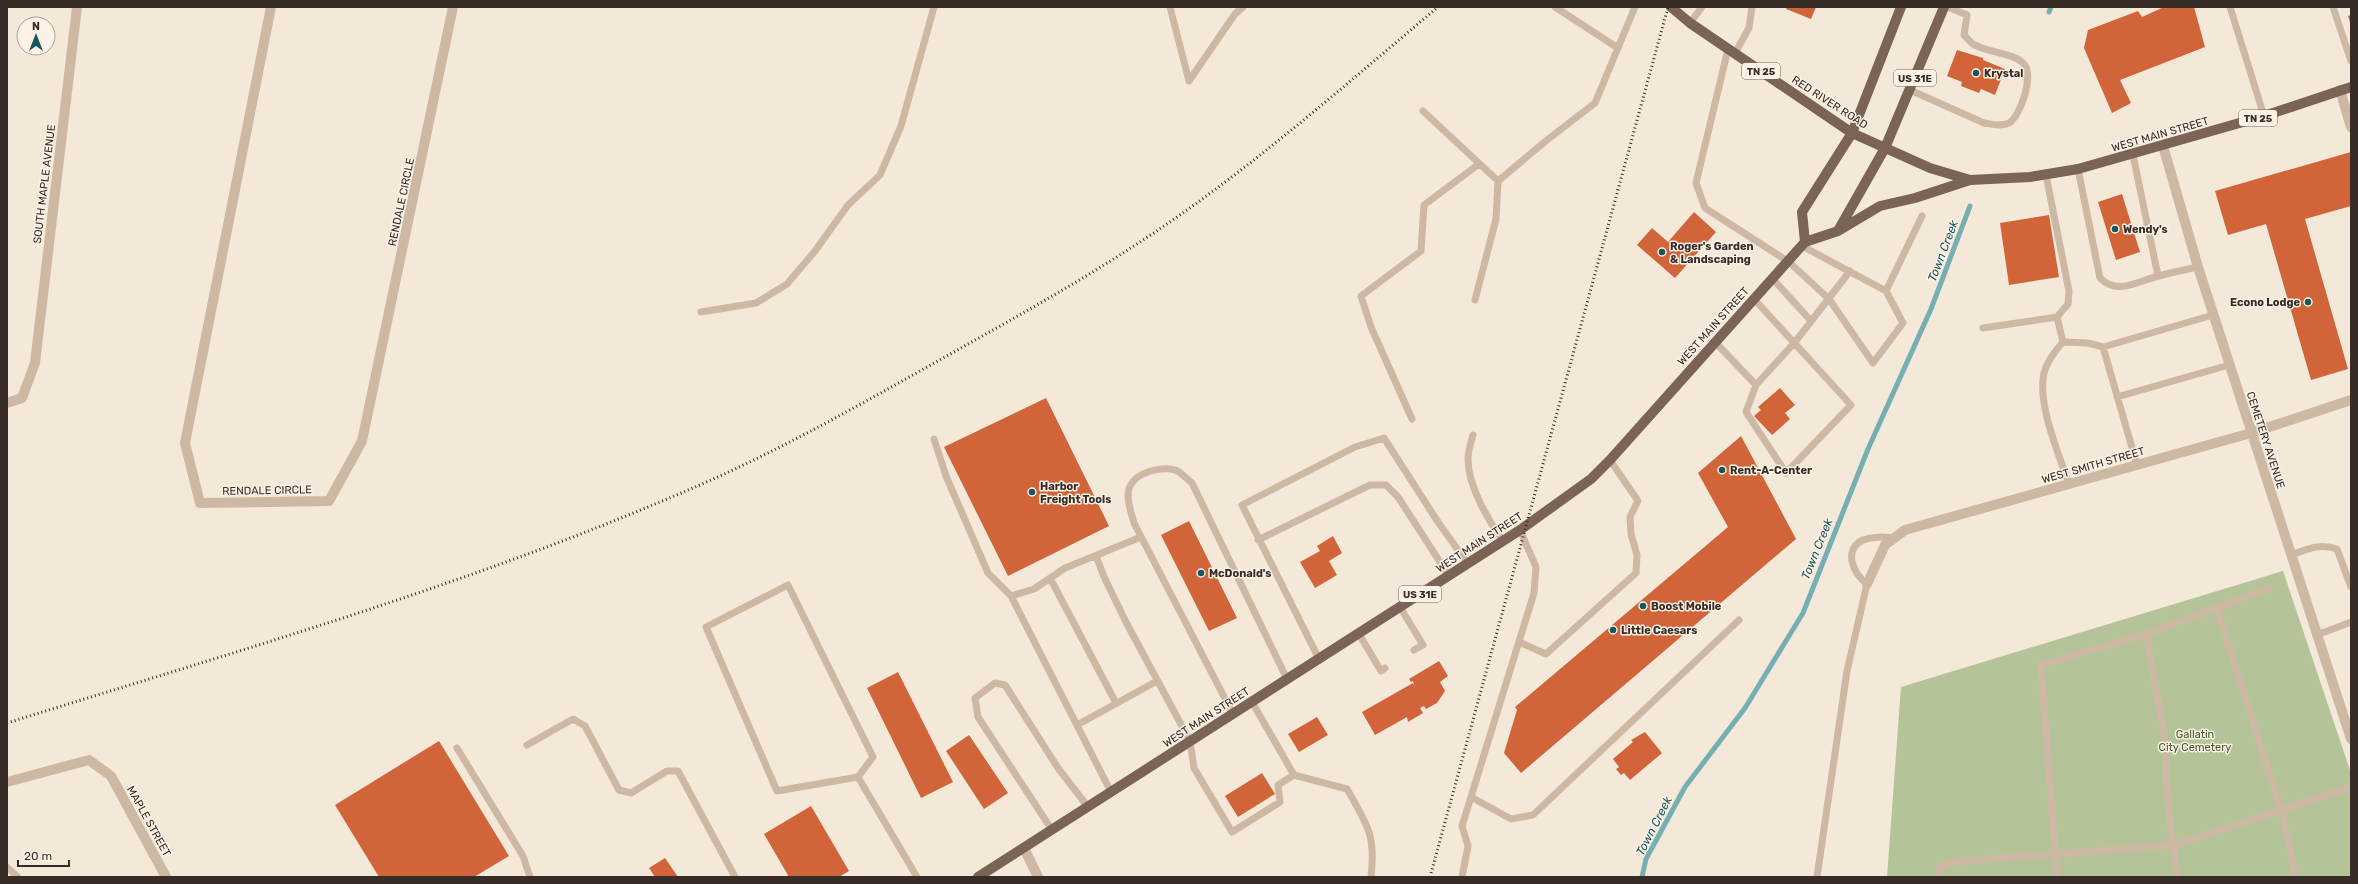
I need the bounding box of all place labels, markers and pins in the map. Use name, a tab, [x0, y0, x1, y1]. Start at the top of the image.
place label: Krystal	[1984, 67, 2024, 80]
marker: Krystal	[1971, 68, 1981, 78]
place label: Wendy's	[2123, 223, 2168, 236]
marker: Wendy's	[2110, 224, 2120, 234]
place label: Roger's Garden & Landscaping	[1670, 240, 1754, 266]
marker: Roger's Garden & Landscaping	[1657, 247, 1667, 257]
place label: Econo Lodge	[2230, 296, 2300, 309]
marker: Econo Lodge	[2303, 297, 2313, 307]
place label: Rent-A-Center	[1730, 464, 1812, 477]
marker: Rent-A-Center	[1717, 465, 1727, 475]
place label: Harbor Freight Tools	[1040, 480, 1111, 506]
marker: Harbor Freight Tools	[1027, 487, 1037, 497]
place label: McDonald's	[1209, 567, 1271, 580]
marker: McDonald's	[1196, 568, 1206, 578]
place label: Boost Mobile	[1651, 600, 1722, 613]
marker: Boost Mobile	[1638, 601, 1648, 611]
place label: Little Caesars	[1621, 624, 1697, 637]
marker: Little Caesars	[1608, 625, 1618, 635]

